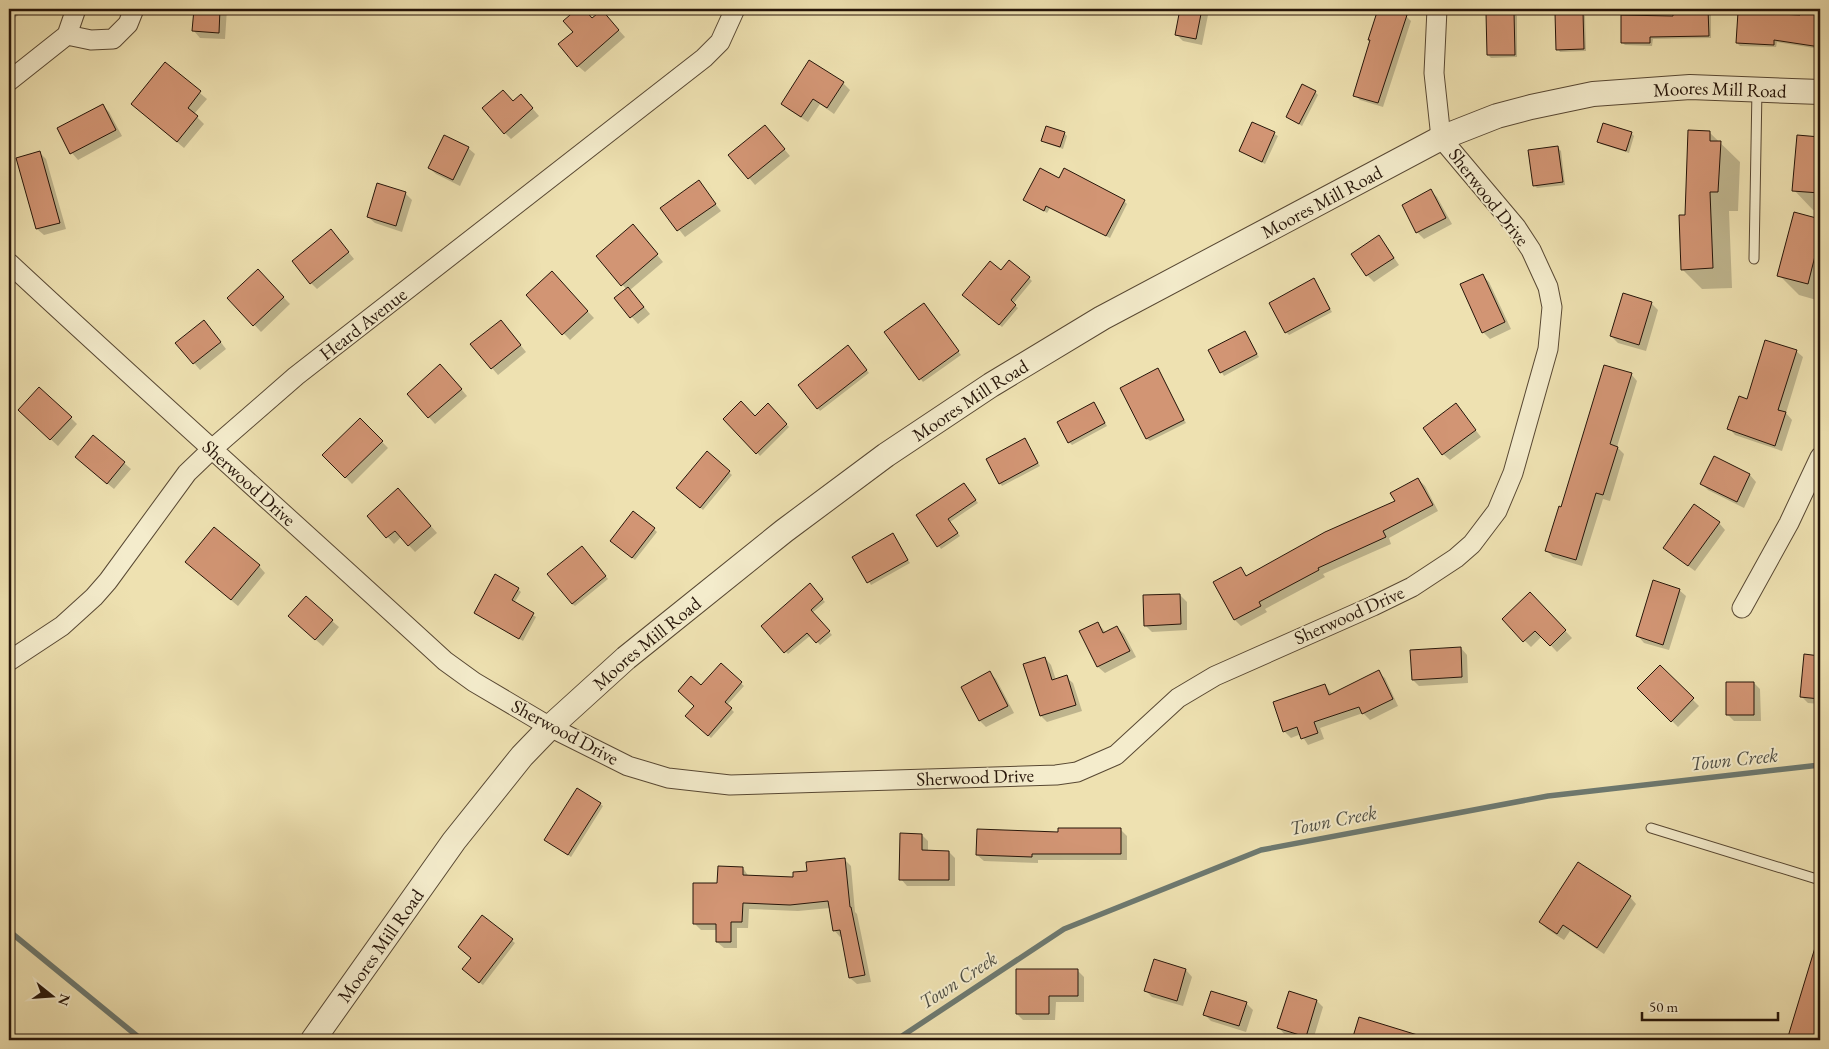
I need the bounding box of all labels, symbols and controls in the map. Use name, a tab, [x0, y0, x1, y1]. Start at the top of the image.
street label: Moores Mill Road	[1652, 74, 1787, 103]
street label: Sherwood Drive	[1443, 143, 1535, 251]
street label: Moores Mill Road	[1257, 159, 1387, 244]
street label: Heard Avenue	[314, 282, 412, 366]
street label: Moores Mill Road	[907, 353, 1033, 447]
street label: Sherwood Drive	[197, 434, 301, 532]
street label: Sherwood Drive	[1290, 580, 1408, 650]
street label: Moores Mill Road	[587, 590, 706, 695]
street label: Sherwood Drive	[507, 693, 623, 771]
water label: Town Creek	[1689, 741, 1779, 777]
street label: Sherwood Drive	[916, 762, 1034, 792]
water label: Town Creek	[1287, 799, 1379, 841]
street label: Moores Mill Road	[331, 883, 429, 1007]
water label: Town Creek	[914, 945, 1002, 1015]
north arrow	[28, 972, 78, 1022]
scale bar	[1642, 989, 1778, 1021]
text: N	[54, 992, 75, 1008]
text: 50 m	[1649, 997, 1678, 1016]

